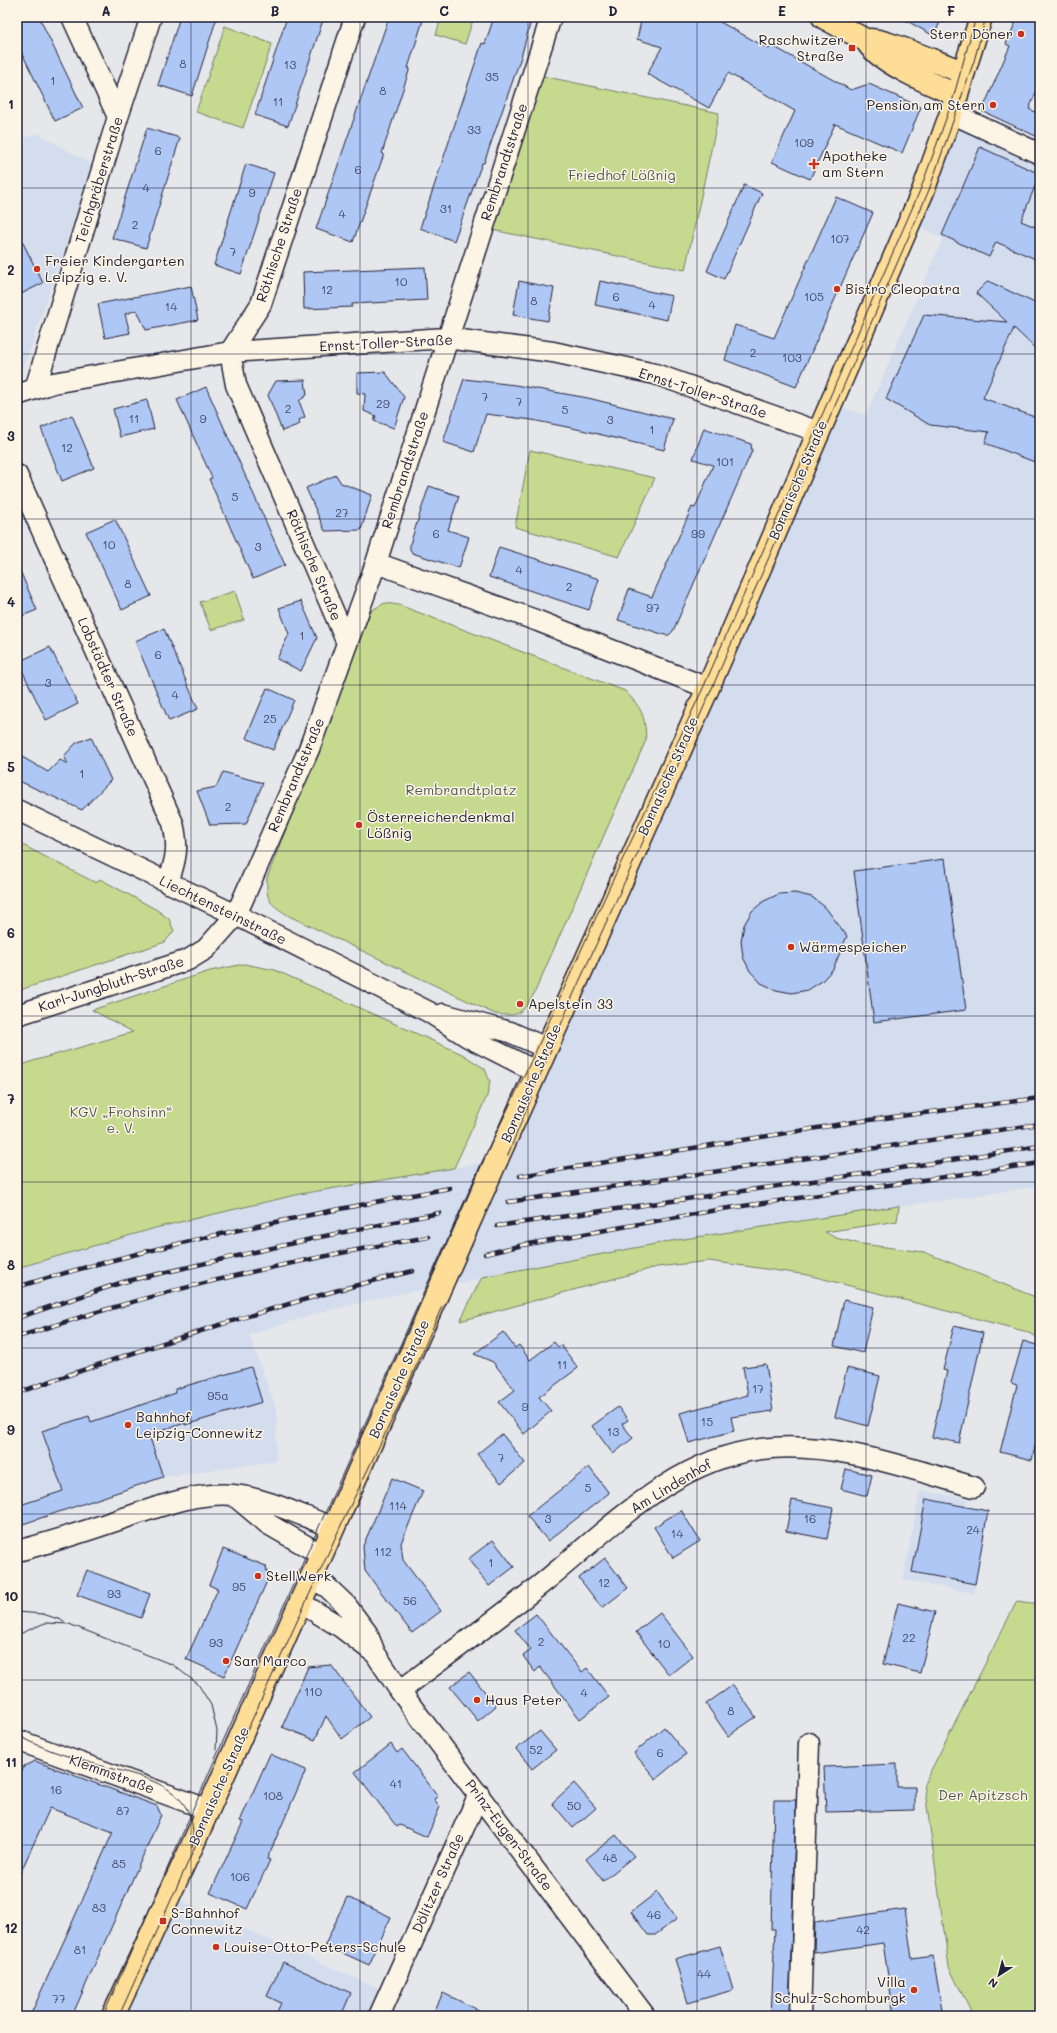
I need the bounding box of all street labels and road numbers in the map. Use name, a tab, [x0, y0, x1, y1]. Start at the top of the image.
street label: Rembrandtstraße	[476, 101, 531, 223]
street label: Teichgräberstraße	[70, 114, 127, 246]
street label: Röthische Straße	[251, 185, 306, 304]
street label: Ernst-Toller-Straße	[319, 330, 453, 355]
street label: Ernst-Toller-Straße	[637, 363, 770, 422]
street label: Rembrandtstraße	[377, 409, 432, 531]
street label: Bornaische Straße	[764, 417, 831, 543]
street label: Röthische Straße	[282, 506, 346, 623]
street label: Lobstädter Straße	[74, 614, 143, 740]
street label: Bornaische Straße	[633, 713, 702, 838]
street label: Rembrandtstraße	[263, 715, 328, 835]
street label: Liechtensteinstraße	[157, 871, 290, 949]
street label: Karl-Jungbluth-Straße	[35, 951, 186, 1016]
street label: Bornaische Straße	[496, 1020, 565, 1145]
street label: Bornaische Straße	[364, 1316, 433, 1441]
street label: Am Lindenhof	[627, 1454, 715, 1517]
street label: Bornaische Straße	[184, 1723, 253, 1848]
street label: Klemmstraße	[67, 1749, 157, 1798]
street label: Prinz-Eugen-Straße	[461, 1775, 558, 1894]
street label: Dölitzer Straße	[407, 1830, 468, 1936]

